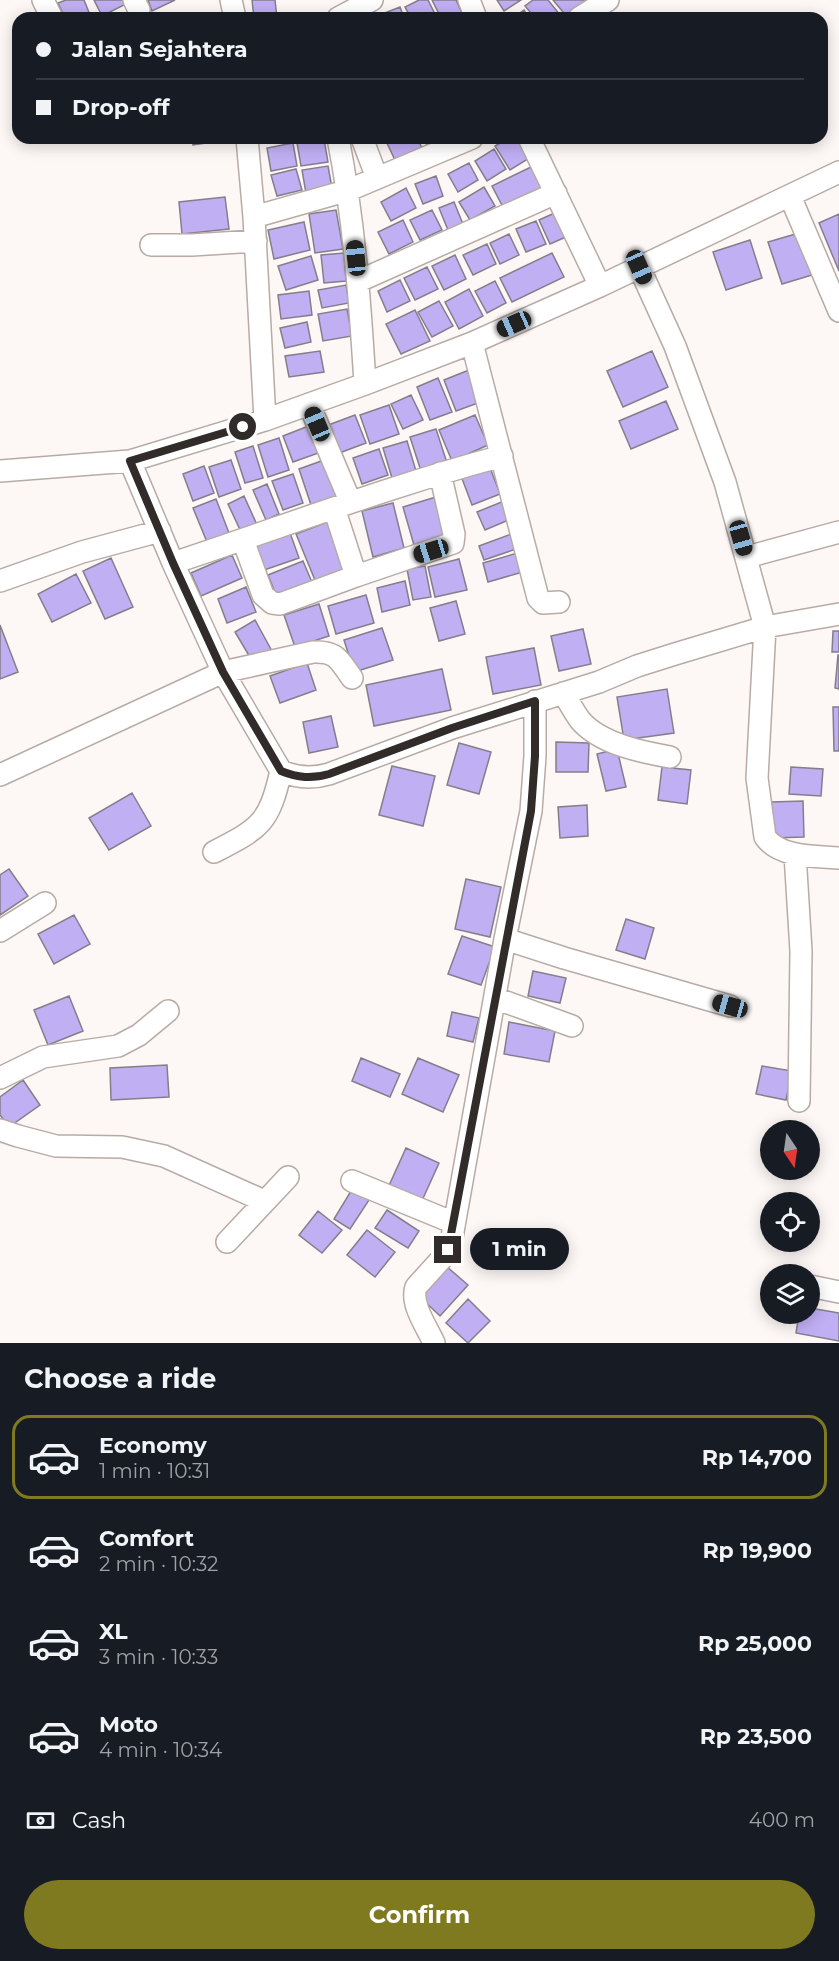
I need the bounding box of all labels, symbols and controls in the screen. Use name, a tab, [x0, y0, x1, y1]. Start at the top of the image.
text: Jalan Sejahtera	[72, 36, 248, 63]
text: Drop-off	[72, 94, 170, 121]
car	[345, 239, 367, 277]
car	[623, 247, 655, 287]
car	[494, 308, 534, 340]
car	[302, 404, 332, 444]
route start	[229, 413, 256, 440]
car	[727, 518, 755, 558]
car	[411, 537, 451, 565]
car	[710, 992, 750, 1020]
north arrow	[760, 1120, 820, 1180]
map controls	[760, 1120, 820, 1324]
button: locate	[760, 1192, 820, 1252]
callout: 1 min	[469, 1229, 568, 1271]
route end	[434, 1236, 461, 1263]
text: 1 min	[492, 1237, 547, 1261]
button: layers	[760, 1264, 820, 1324]
text: Choose a ride	[24, 1362, 216, 1395]
icon: car	[27, 1430, 81, 1484]
text: Economy	[99, 1432, 207, 1459]
text: Rp 14,700	[702, 1444, 812, 1471]
text: 1 min · 10:31	[99, 1459, 210, 1483]
icon: car	[27, 1523, 81, 1577]
text: Comfort	[99, 1525, 194, 1552]
text: Rp 19,900	[702, 1537, 812, 1564]
text: 2 min · 10:32	[99, 1552, 218, 1576]
icon: car	[27, 1616, 81, 1670]
text: XL	[99, 1618, 128, 1645]
text: Rp 25,000	[698, 1630, 812, 1657]
text: 3 min · 10:33	[99, 1645, 218, 1669]
icon: car	[27, 1709, 81, 1763]
text: Moto	[99, 1711, 158, 1738]
text: Rp 23,500	[700, 1723, 812, 1750]
text: 4 min · 10:34	[99, 1738, 222, 1762]
icon: cash	[24, 1804, 57, 1837]
text: Cash	[72, 1807, 126, 1834]
text: 400 m	[749, 1808, 815, 1832]
button: Confirm	[24, 1880, 815, 1949]

